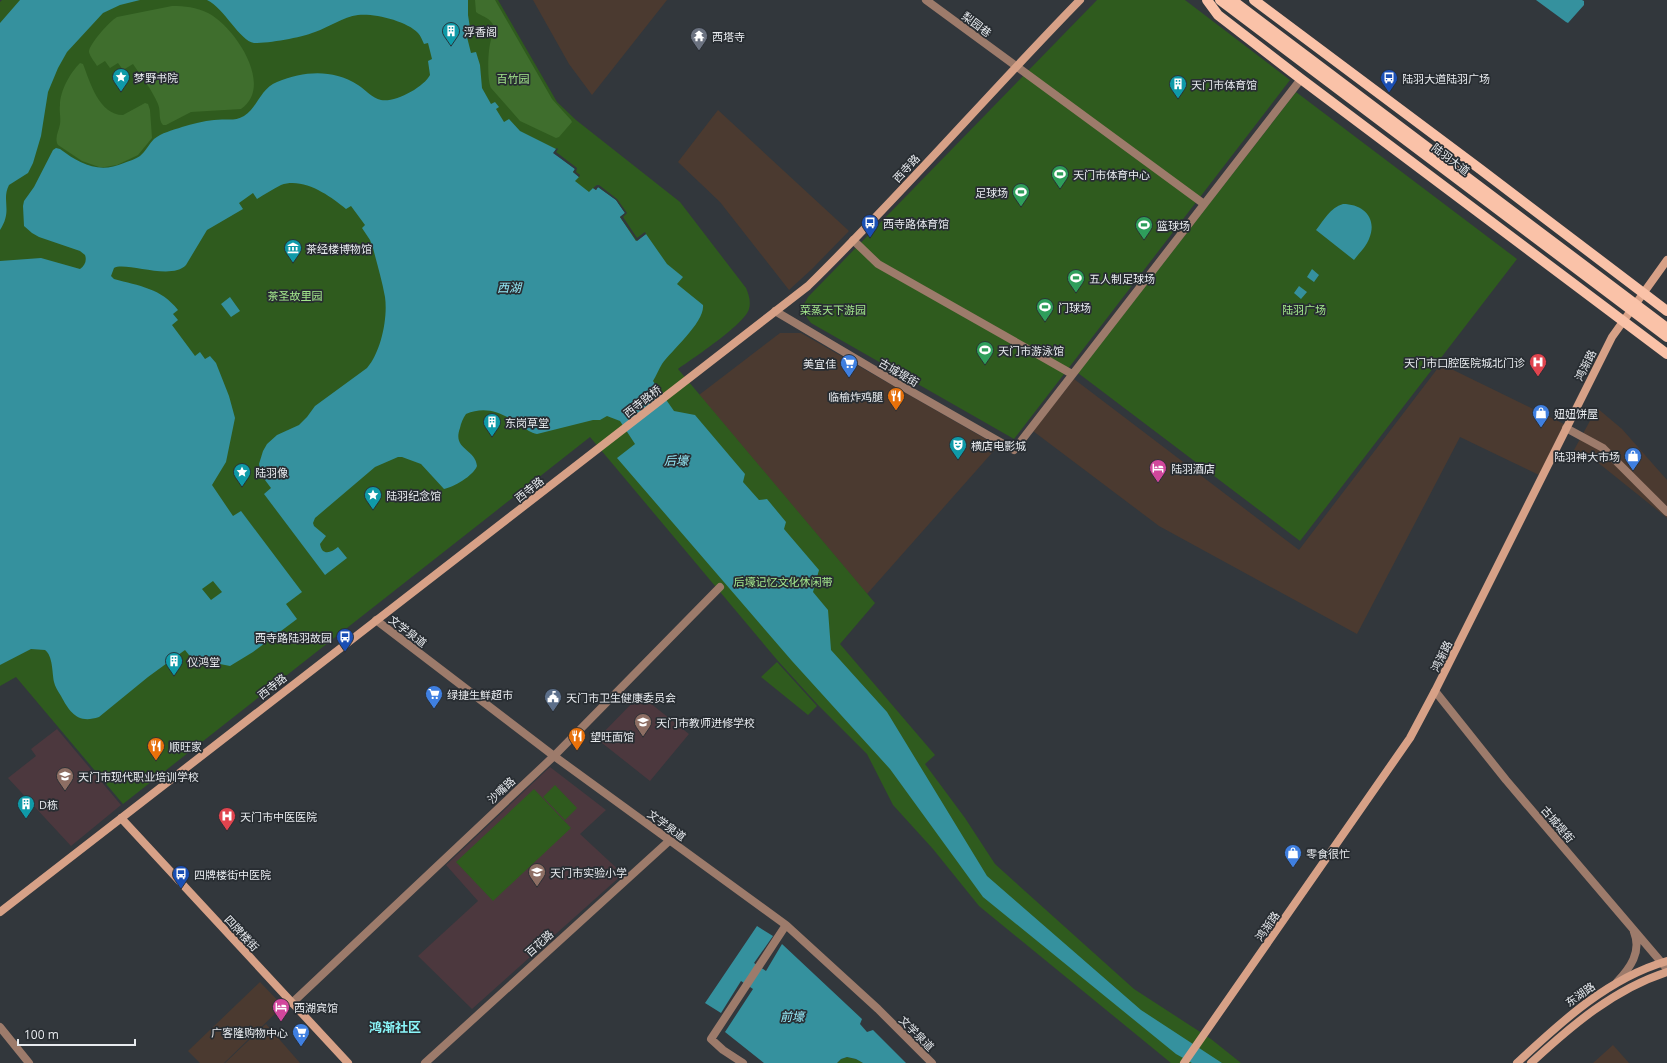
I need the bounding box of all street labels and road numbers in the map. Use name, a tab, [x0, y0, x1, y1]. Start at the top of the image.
street label: 梨园巷	[959, 8, 995, 40]
street label: 陆羽大道	[1429, 140, 1473, 178]
street label: 西寺路	[889, 151, 923, 185]
street label: 鸿渐路	[1571, 347, 1599, 383]
street label: 古城堤街	[876, 355, 922, 389]
street label: 西寺路桥	[620, 382, 664, 420]
street label: 西寺路	[511, 473, 547, 505]
street label: 文学泉道	[386, 612, 430, 650]
street label: 鸿渐路	[1427, 638, 1455, 674]
street label: 西寺路	[254, 670, 290, 702]
street label: 沙嘴路	[484, 773, 518, 807]
street label: 古城堤街	[1538, 802, 1578, 846]
street label: 文学泉道	[645, 806, 689, 844]
street label: 鸿渐路	[1251, 908, 1283, 944]
street label: 四牌楼街	[222, 912, 262, 954]
street label: 百花路	[522, 926, 556, 960]
street label: 东湖路	[1562, 978, 1598, 1010]
street label: 文学泉道	[896, 1012, 938, 1054]

